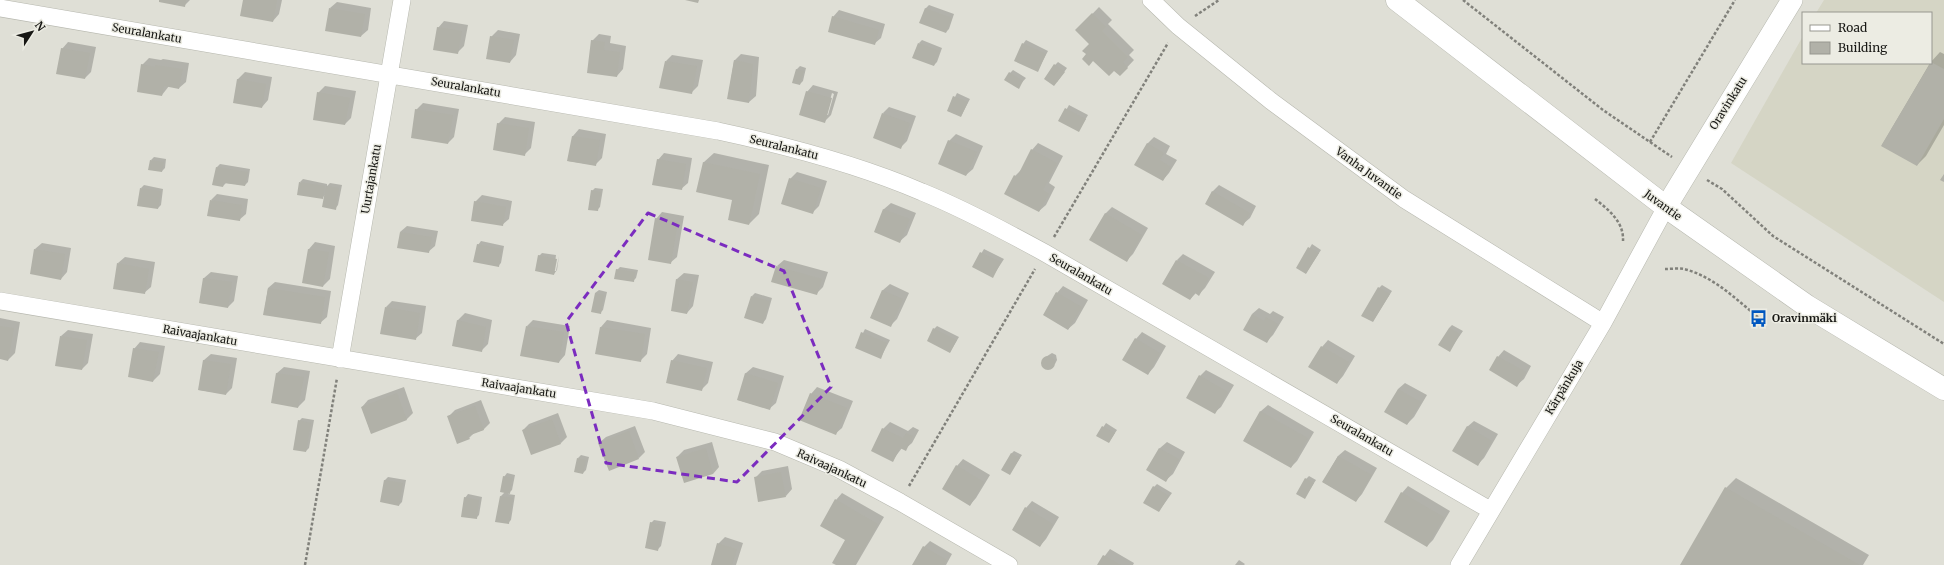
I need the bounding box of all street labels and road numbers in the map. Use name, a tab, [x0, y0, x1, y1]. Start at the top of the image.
street label: Seuralankatu	[111, 20, 183, 46]
street label: Seuralankatu	[430, 74, 502, 100]
street label: Oravinkatu	[1706, 74, 1750, 132]
street label: Seuralankatu	[748, 132, 820, 162]
street label: Uurtajankatu	[358, 143, 384, 215]
street label: Vanha Juvantie	[1332, 144, 1405, 202]
street label: Juvantie	[1641, 186, 1685, 224]
street label: Seuralankatu	[1047, 250, 1115, 298]
street label: Raivaajankatu	[162, 322, 238, 348]
street label: Kärpänkuja	[1542, 357, 1586, 417]
street label: Raivaajankatu	[481, 375, 557, 401]
street label: Seuralankatu	[1328, 411, 1396, 459]
street label: Raivaajankatu	[795, 446, 869, 490]

